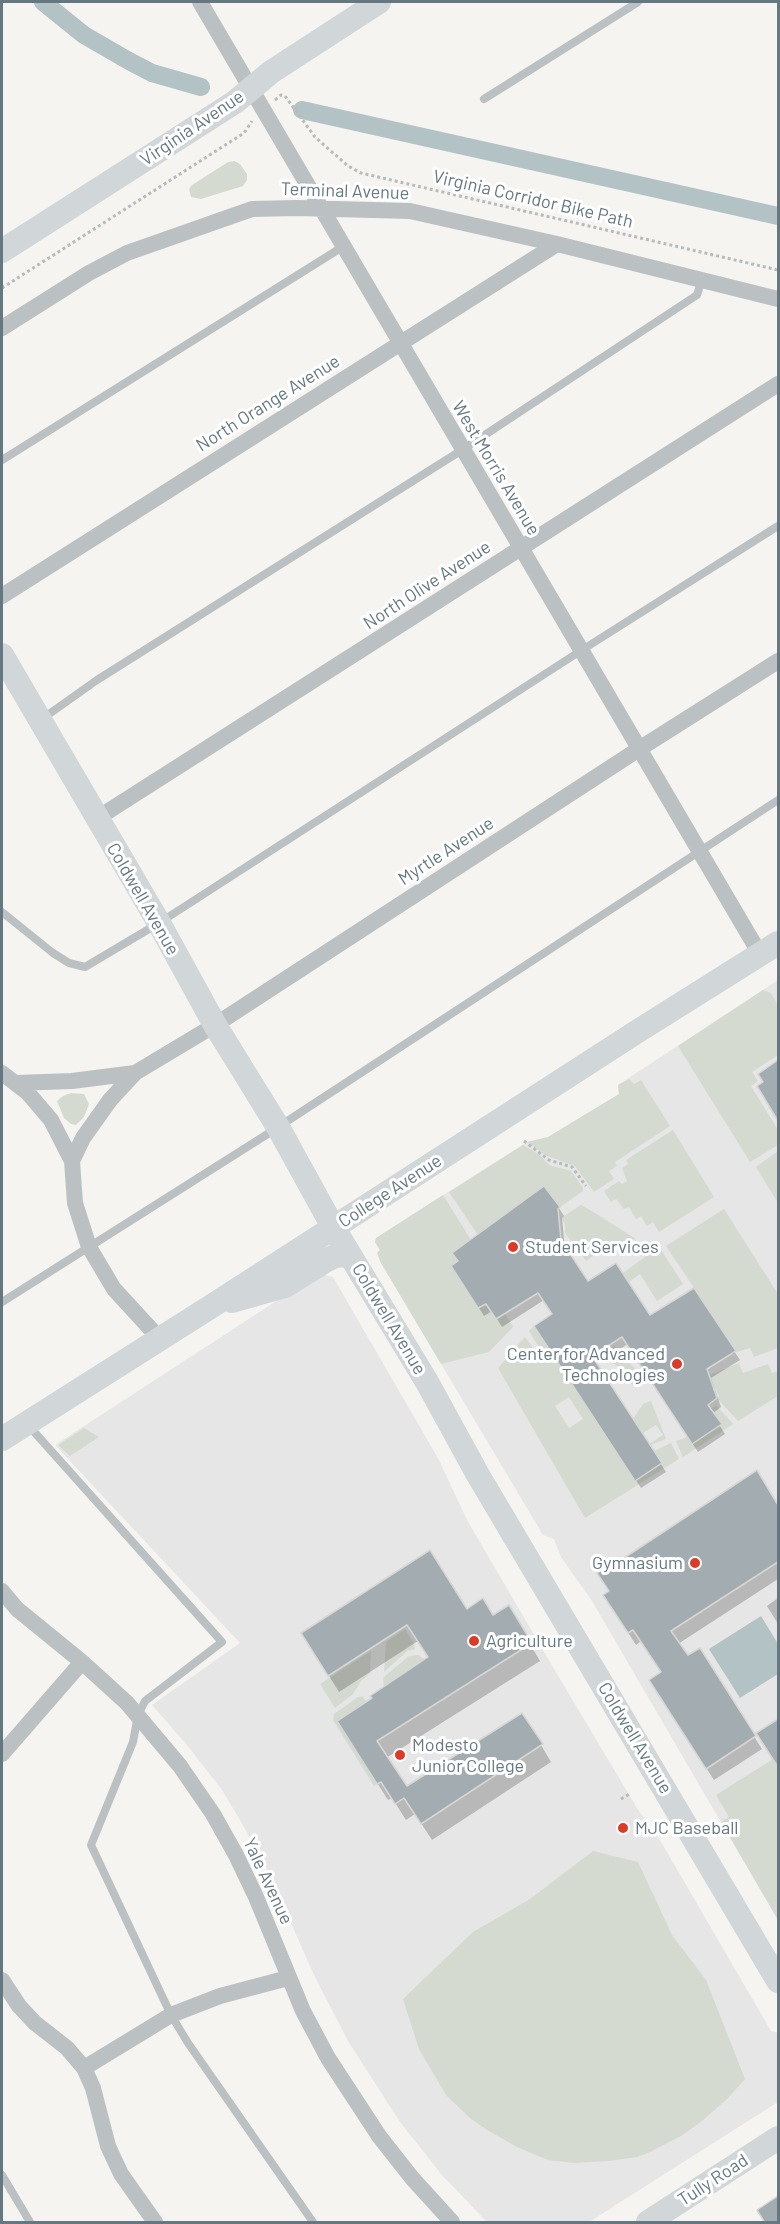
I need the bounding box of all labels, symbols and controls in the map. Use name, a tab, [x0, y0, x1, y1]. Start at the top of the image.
street label: Virginia Avenue	[136, 85, 248, 171]
street label: Virginia Corridor Bike Path	[431, 165, 635, 233]
street label: Terminal Avenue	[280, 178, 410, 204]
street label: North Orange Avenue	[192, 350, 344, 456]
street label: West Morris Avenue	[447, 397, 545, 539]
street label: North Olive Avenue	[359, 536, 495, 634]
street label: Myrtle Avenue	[394, 812, 498, 890]
street label: Coldwell Avenue	[102, 839, 184, 959]
street label: College Avenue	[334, 1150, 446, 1232]
place label: Student Services	[525, 1236, 659, 1258]
marker: Student Services	[506, 1240, 520, 1254]
street label: Coldwell Avenue	[347, 1259, 431, 1379]
place label: Center for Advanced Technologies	[507, 1343, 665, 1386]
marker: Center for Advanced Technologies	[670, 1357, 684, 1371]
place label: Gymnasium	[592, 1552, 683, 1574]
marker: Gymnasium	[688, 1556, 702, 1570]
place label: Agriculture	[486, 1630, 573, 1652]
marker: Agriculture	[467, 1634, 481, 1648]
street label: Coldwell Avenue	[593, 1678, 677, 1798]
place label: Modesto Junior College	[412, 1734, 524, 1776]
marker: Modesto Junior College	[393, 1748, 407, 1762]
place label: MJC Baseball	[635, 1817, 738, 1839]
marker: MJC Baseball	[616, 1821, 630, 1835]
street label: Yale Avenue	[239, 1834, 297, 1928]
street label: Tully Road	[674, 2149, 752, 2211]

